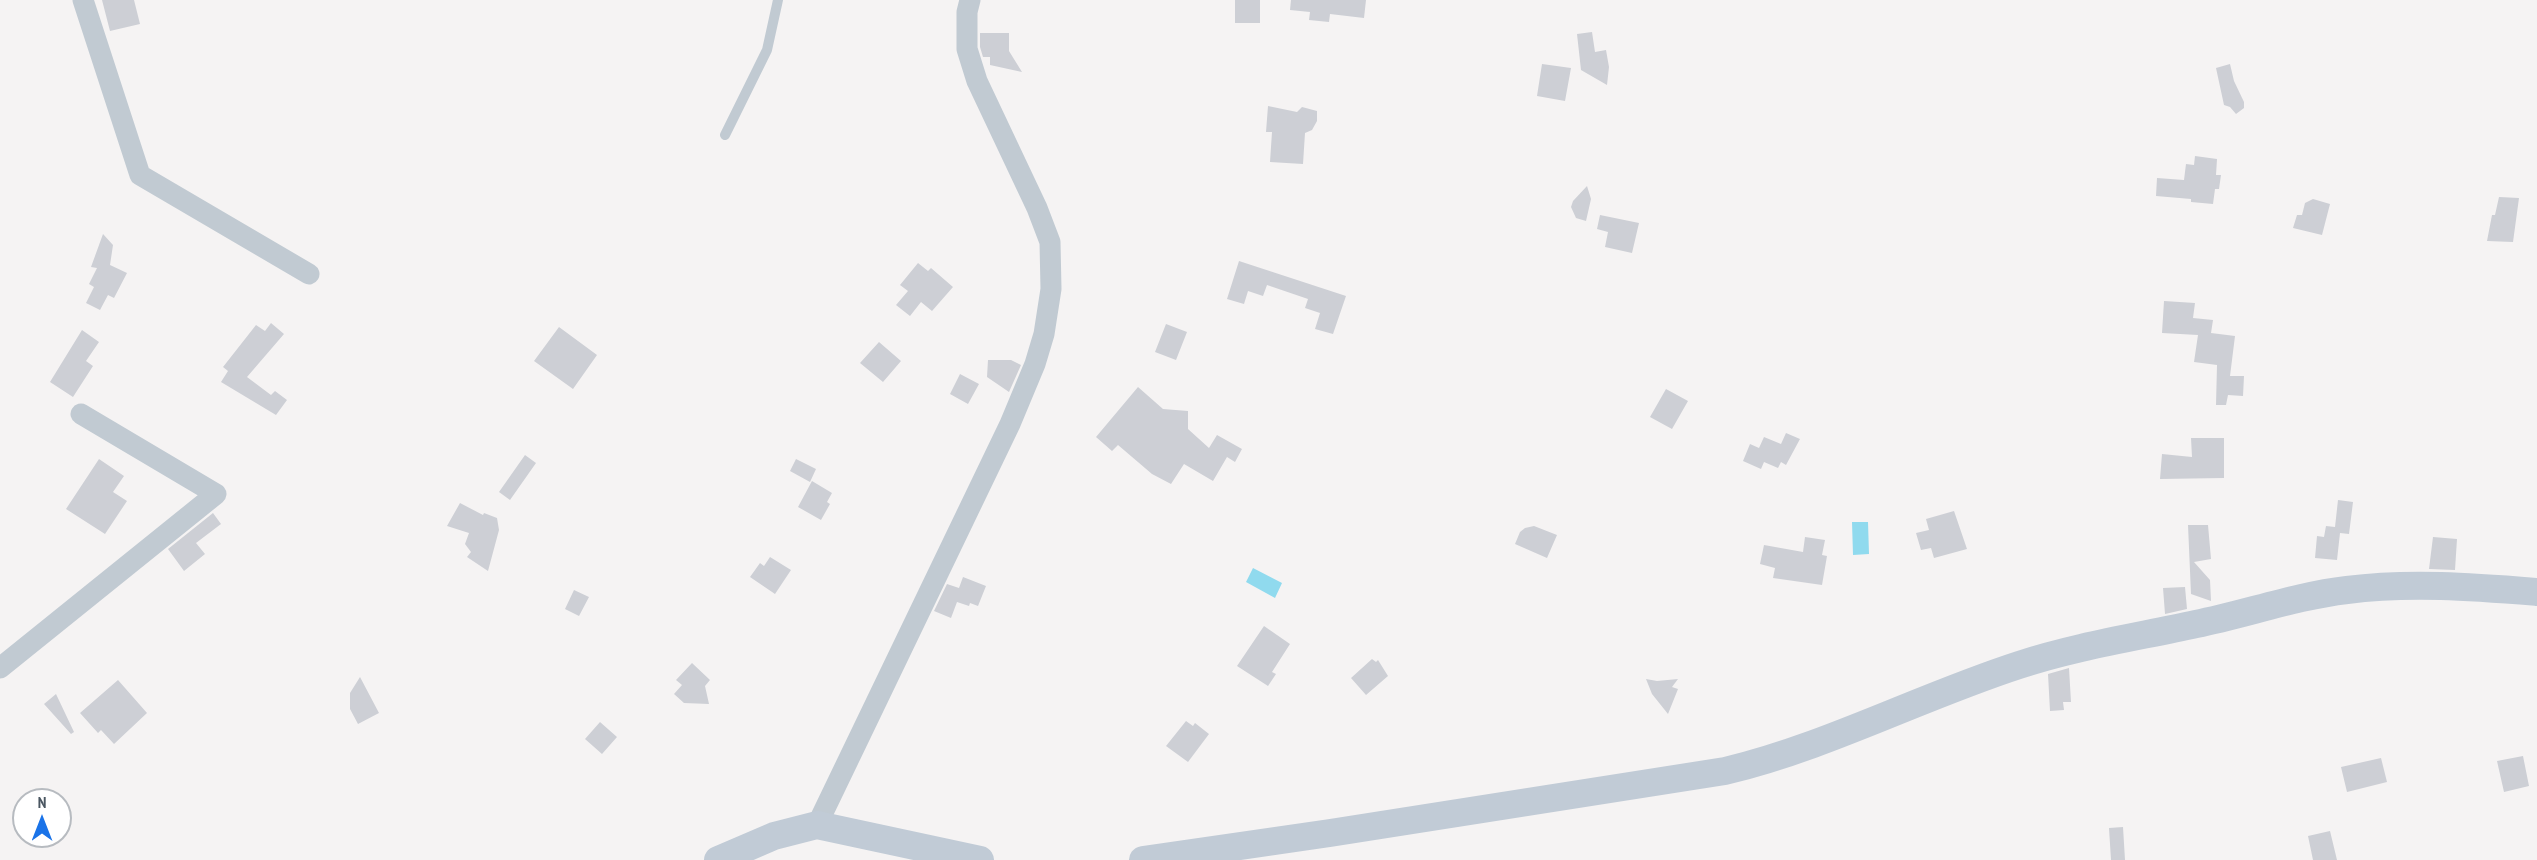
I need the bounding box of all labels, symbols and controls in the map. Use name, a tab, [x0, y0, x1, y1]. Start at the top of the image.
north arrow	[12, 788, 72, 848]
text: N	[38, 792, 46, 812]

